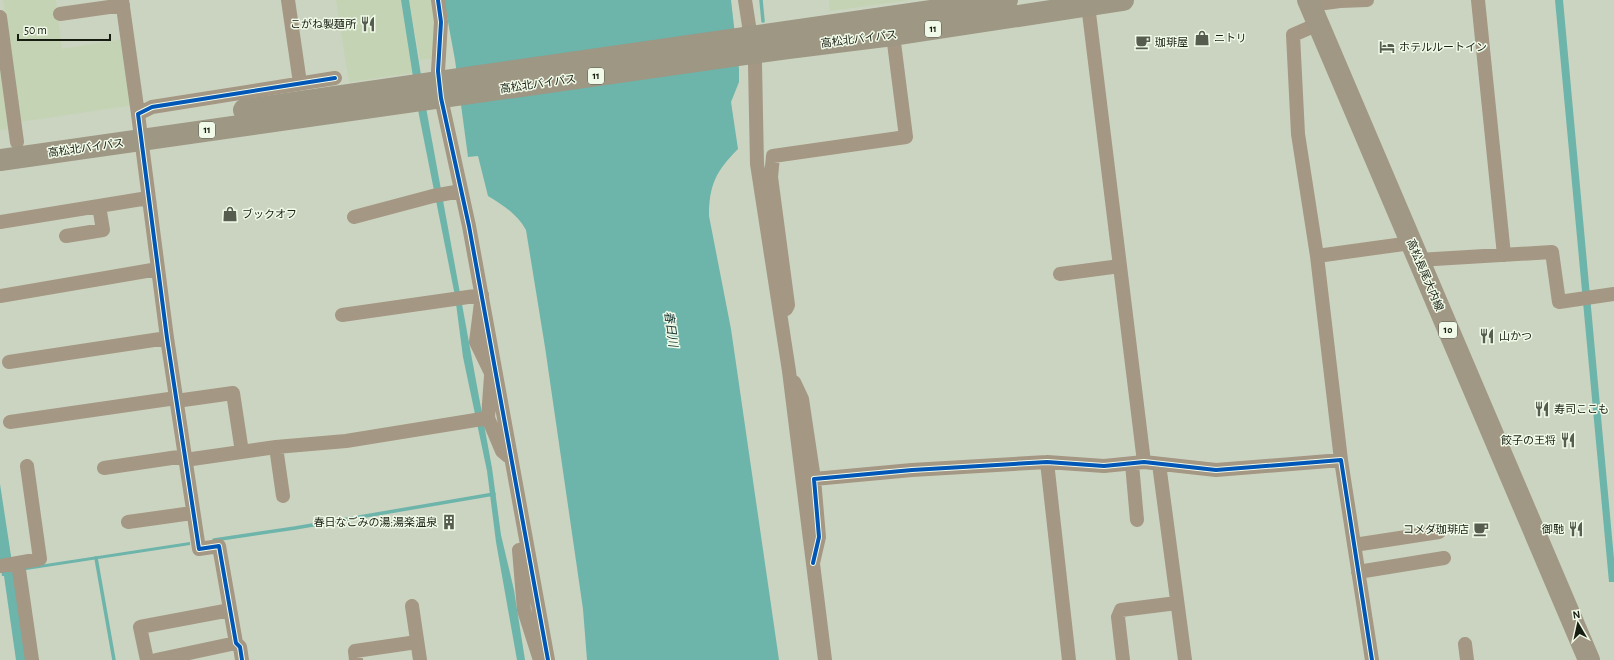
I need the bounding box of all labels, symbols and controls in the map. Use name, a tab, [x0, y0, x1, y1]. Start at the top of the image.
restaurant icon: こがね製麺所	[359, 15, 377, 33]
scale bar	[18, 16, 110, 42]
place label: こがね製麺所	[290, 18, 357, 30]
road number: 11	[925, 21, 941, 37]
text: 50 m	[24, 24, 47, 36]
street label: 高松北バイパス	[820, 28, 898, 49]
shop icon: ニトリ	[1193, 29, 1211, 47]
cafe icon: 珈琲屋	[1134, 33, 1152, 51]
place label: ニトリ	[1214, 33, 1247, 44]
place label: 珈琲屋	[1155, 37, 1188, 48]
hotel icon: ホテルルートイン	[1378, 38, 1396, 56]
place label: ホテルルートイン	[1399, 42, 1487, 53]
road number: 11	[588, 68, 604, 84]
street label: 高松北バイパス	[499, 72, 577, 95]
road number: 11	[199, 122, 215, 138]
street label: 高松北バイパス	[47, 136, 125, 159]
shop icon: ブックオフ	[221, 205, 239, 223]
place label: ブックオフ	[242, 208, 297, 220]
street label: 高松長尾大内線	[1405, 237, 1446, 313]
water label: 春日川	[663, 310, 681, 350]
road number: 10	[1439, 322, 1457, 338]
restaurant icon: 山かつ	[1478, 327, 1496, 345]
place label: 山かつ	[1499, 331, 1532, 342]
restaurant icon: 寿司ここも	[1533, 400, 1551, 418]
place label: 寿司ここも	[1554, 403, 1609, 415]
restaurant icon: 餃子の王将	[1559, 431, 1577, 449]
place label: 餃子の王将	[1501, 434, 1556, 446]
building icon: 春日なごみの湯;湯楽温泉	[440, 513, 458, 531]
place label: 春日なごみの湯;湯楽温泉	[313, 516, 438, 528]
cafe icon: コメダ珈琲店	[1472, 520, 1490, 538]
restaurant icon: 御馳	[1567, 520, 1585, 538]
place label: コメダ珈琲店	[1403, 523, 1469, 535]
place label: 御馳	[1541, 523, 1564, 535]
north arrow	[1558, 604, 1598, 644]
text: N	[1572, 609, 1581, 621]

